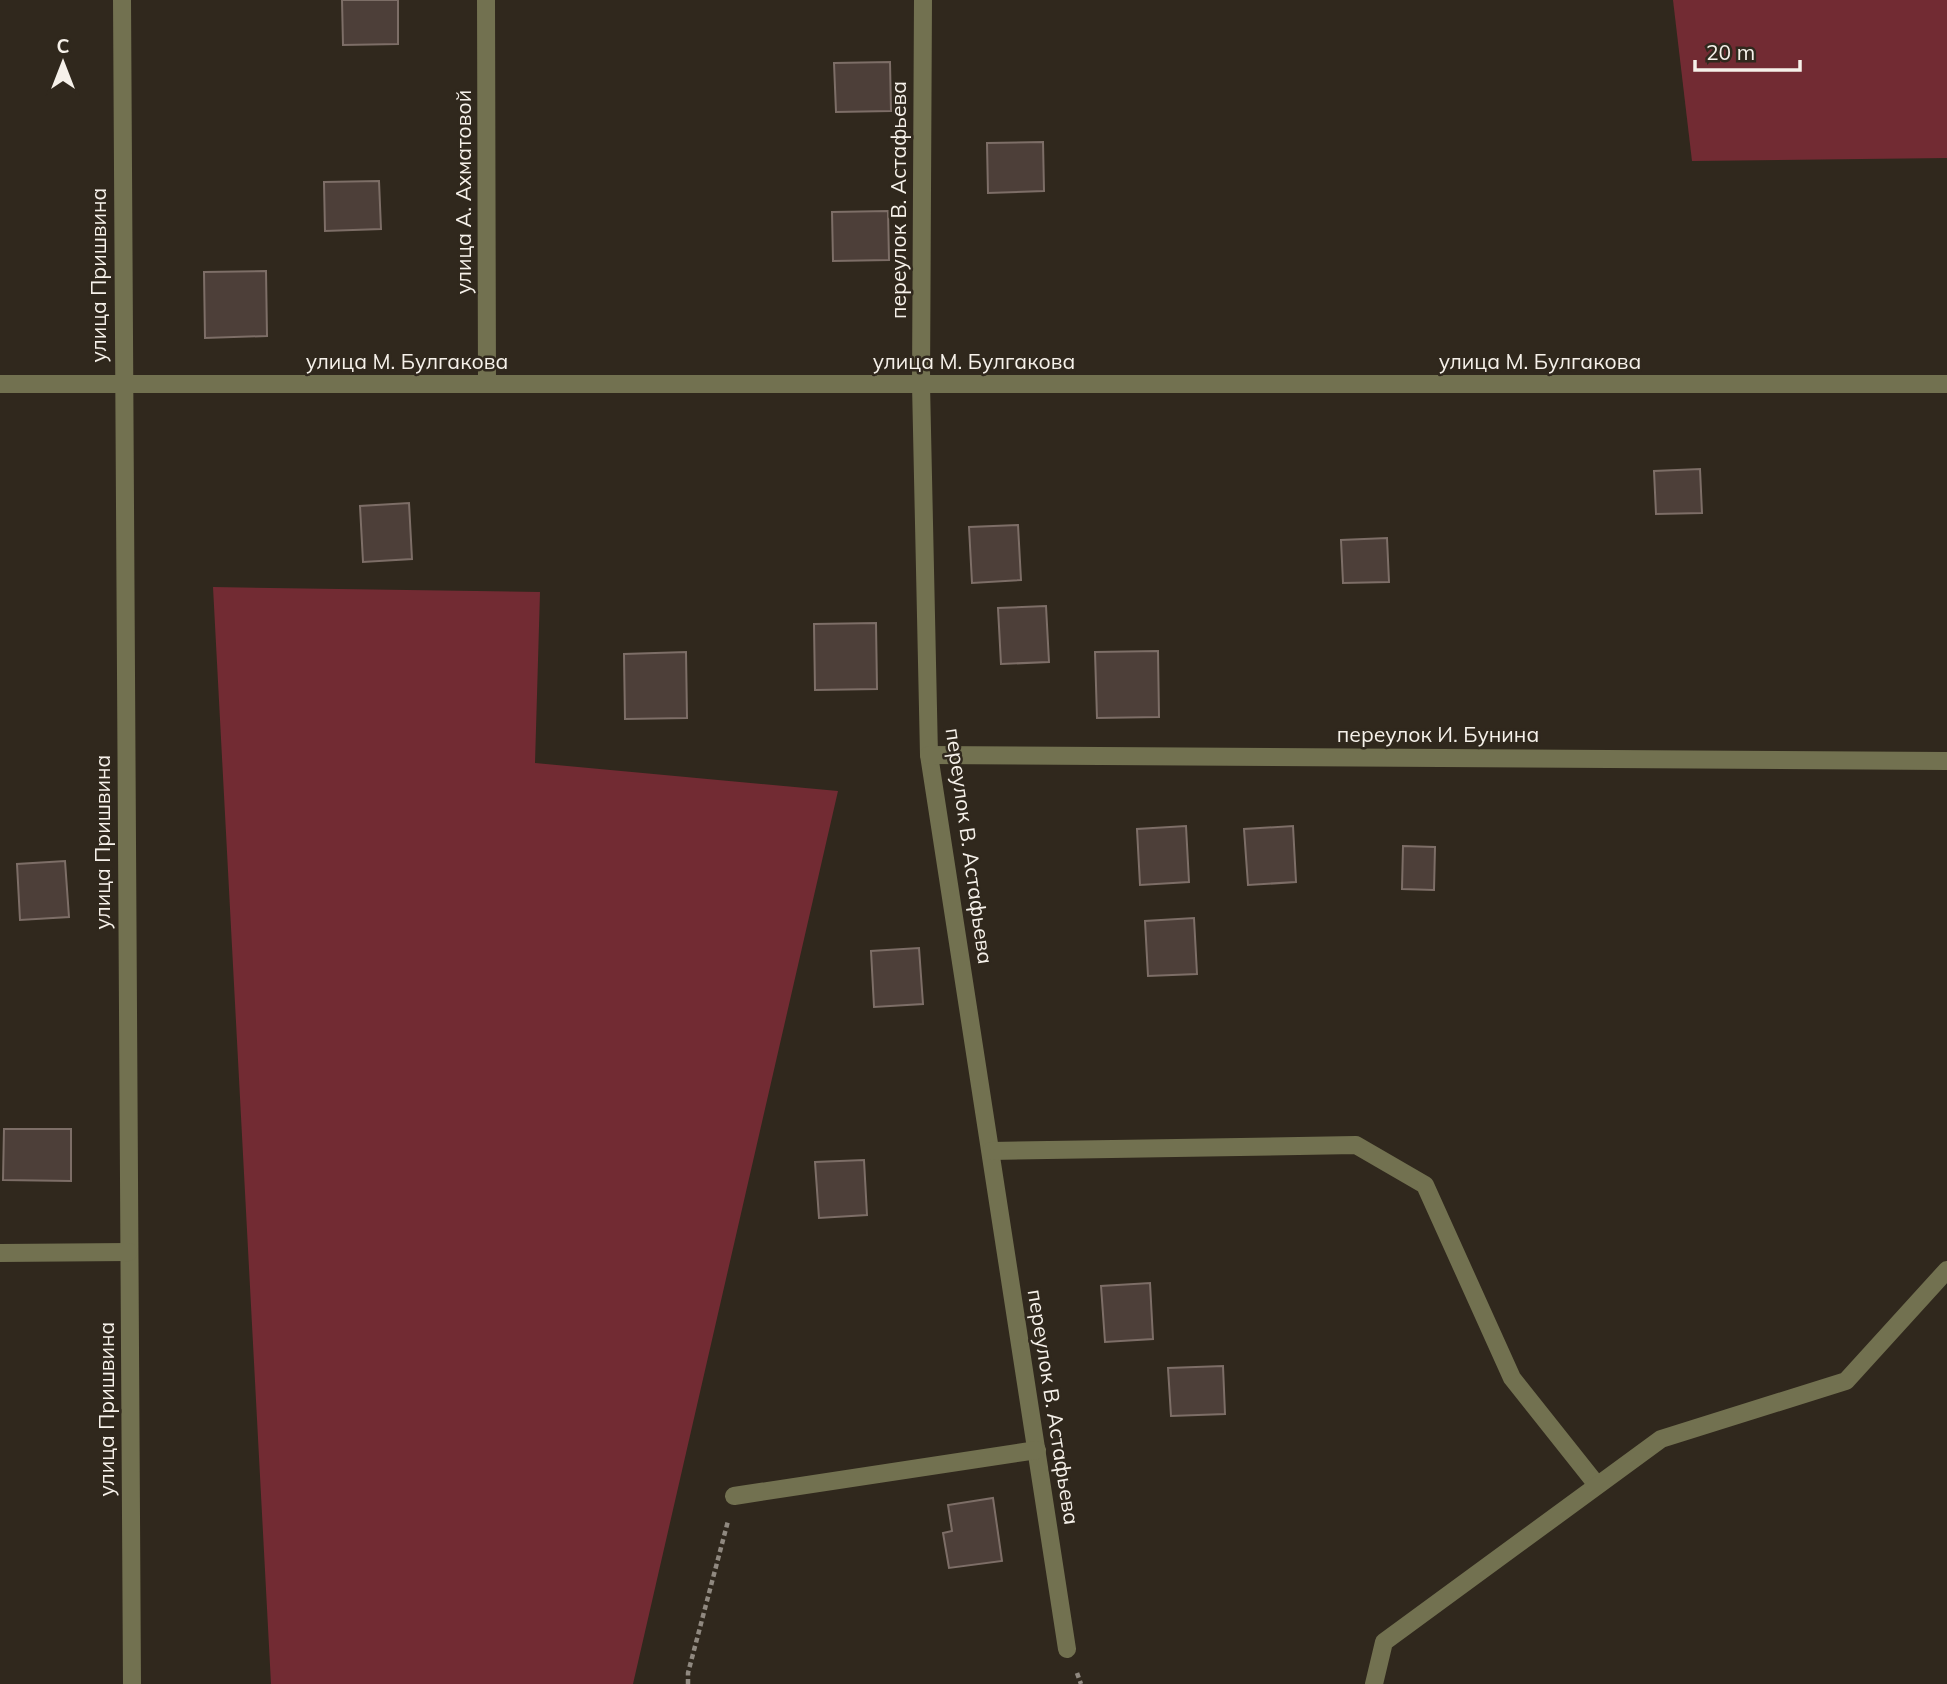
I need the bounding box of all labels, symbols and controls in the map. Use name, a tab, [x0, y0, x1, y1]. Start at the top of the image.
north arrow	[28, 28, 98, 98]
scale bar	[1695, 28, 1800, 72]
text: С	[56, 34, 70, 58]
text: 20 m	[1706, 39, 1755, 65]
street label: переулок В. Астафьева	[885, 81, 911, 319]
street label: улица А. Ахматовой	[450, 90, 476, 294]
street label: улица Пришвина	[85, 188, 111, 362]
street label: улица М. Булгакова	[306, 348, 508, 374]
street label: улица М. Булгакова	[873, 348, 1075, 374]
street label: улица М. Булгакова	[1439, 348, 1641, 374]
street label: переулок И. Бунина	[1337, 721, 1539, 747]
street label: переулок В. Астафьева	[941, 726, 999, 966]
street label: улица Пришвина	[89, 755, 115, 929]
street label: переулок В. Астафьева	[1023, 1287, 1085, 1526]
street label: улица Пришвина	[93, 1322, 119, 1496]

